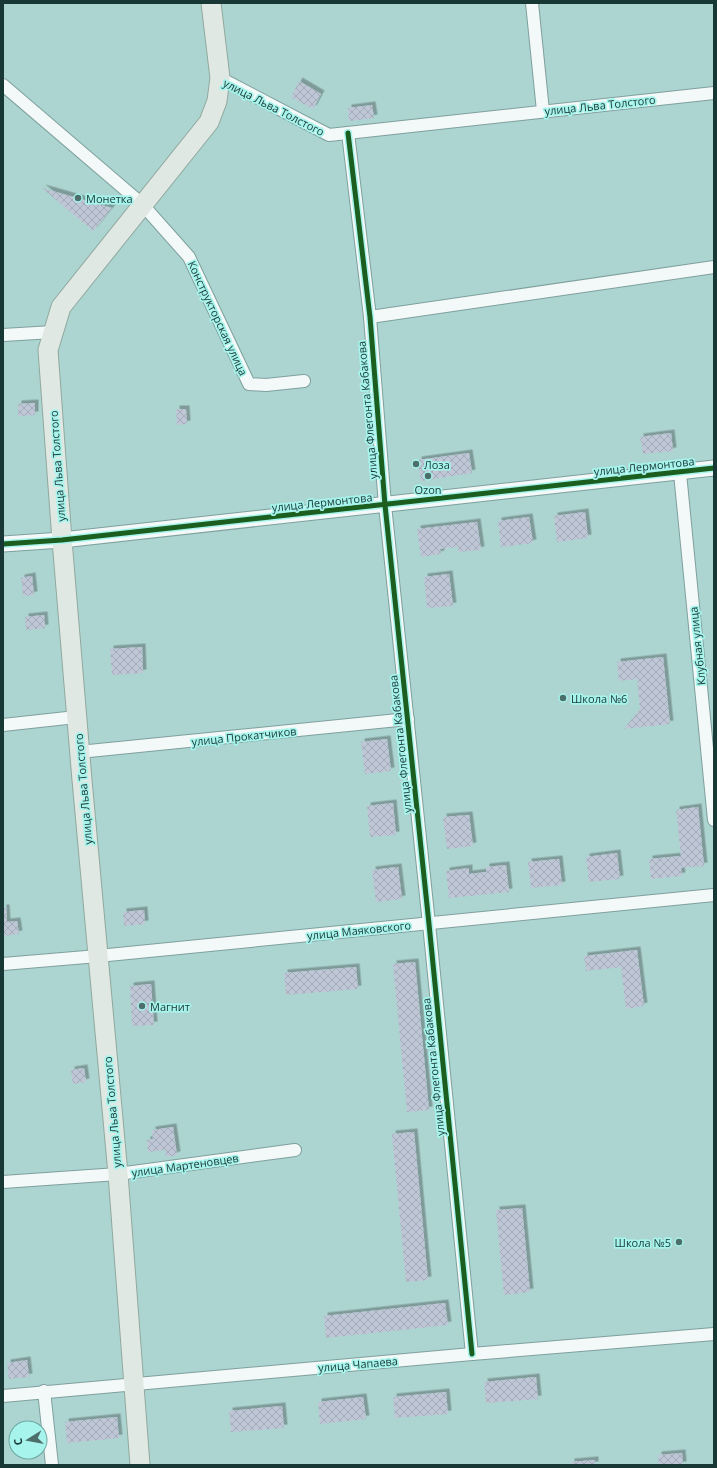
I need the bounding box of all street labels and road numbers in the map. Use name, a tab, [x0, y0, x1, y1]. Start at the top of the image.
street label: улица Льва Толстого	[221, 75, 327, 139]
street label: улица Льва Толстого	[544, 92, 657, 118]
street label: Конструкторская улица	[185, 258, 251, 378]
street label: улица Флегонта Кабакова	[353, 340, 381, 480]
street label: улица Льва Толстого	[46, 409, 68, 522]
street label: улица Лермонтова	[593, 453, 695, 479]
street label: улица Лермонтова	[271, 489, 373, 515]
street label: Клубная улица	[685, 606, 709, 686]
street label: улица Флегонта Кабакова	[385, 674, 415, 814]
street label: улица Прокатчиков	[191, 723, 297, 749]
street label: улица Льва Толстого	[71, 732, 95, 845]
street label: улица Маяковского	[306, 917, 412, 943]
street label: улица Флегонта Кабакова	[418, 997, 448, 1137]
street label: улица Льва Толстого	[100, 1055, 124, 1168]
street label: улица Мартеновцев	[130, 1150, 240, 1180]
street label: улица Чапаева	[318, 1353, 398, 1375]

